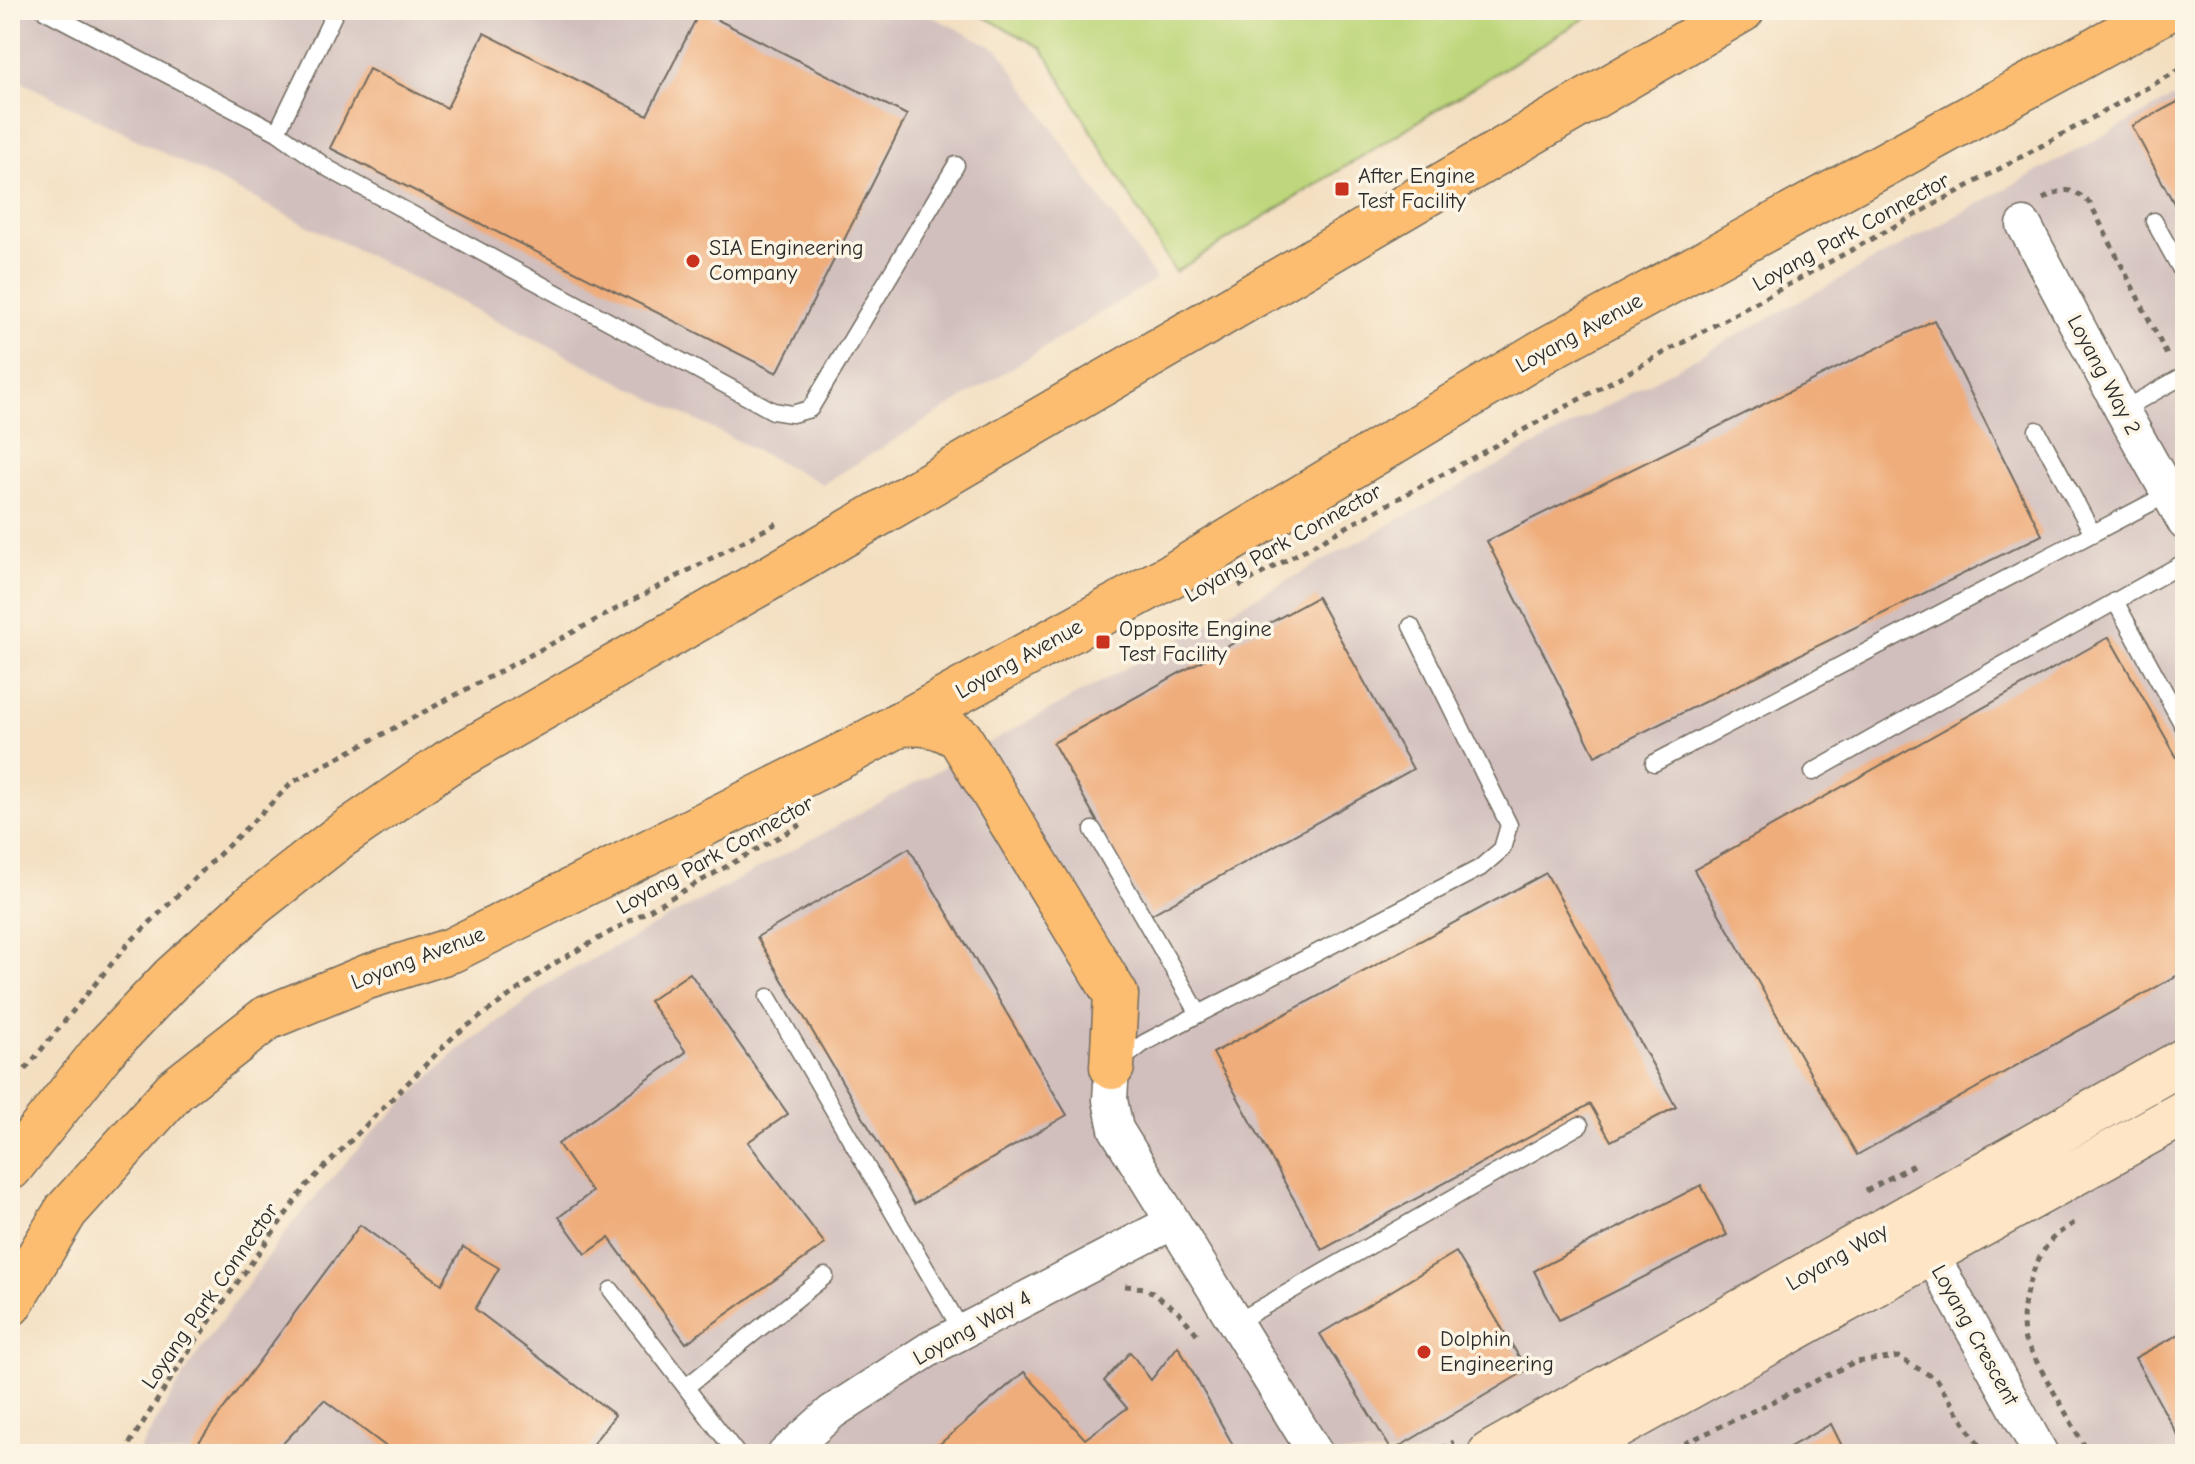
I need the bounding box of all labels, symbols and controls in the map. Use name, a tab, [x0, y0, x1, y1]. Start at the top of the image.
place label: After Engine Test Facility	[1358, 163, 1475, 214]
street label: Loyang Park Connector	[1748, 167, 1954, 297]
marker: After Engine Test Facility	[1333, 180, 1351, 198]
place label: SIA Engineering Company	[709, 235, 864, 286]
marker: SIA Engineering Company	[684, 252, 702, 270]
street label: Loyang Avenue	[1511, 287, 1647, 379]
street label: Loyang Way 2	[2062, 311, 2146, 439]
street label: Loyang Park Connector	[1180, 478, 1386, 608]
street label: Loyang Avenue	[951, 613, 1087, 705]
place label: Opposite Engine Test Facility	[1119, 616, 1271, 667]
marker: Opposite Engine Test Facility	[1094, 633, 1112, 651]
street label: Loyang Park Connector	[612, 790, 818, 920]
street label: Loyang Avenue	[347, 921, 489, 995]
street label: Loyang Park Connector	[136, 1198, 284, 1394]
street label: Loyang Way	[1782, 1217, 1893, 1296]
street label: Loyang Crescent	[1926, 1260, 2025, 1410]
street label: Loyang Way 4	[908, 1285, 1036, 1371]
place label: Dolphin Engineering	[1440, 1326, 1554, 1377]
marker: Dolphin Engineering	[1415, 1343, 1433, 1361]

